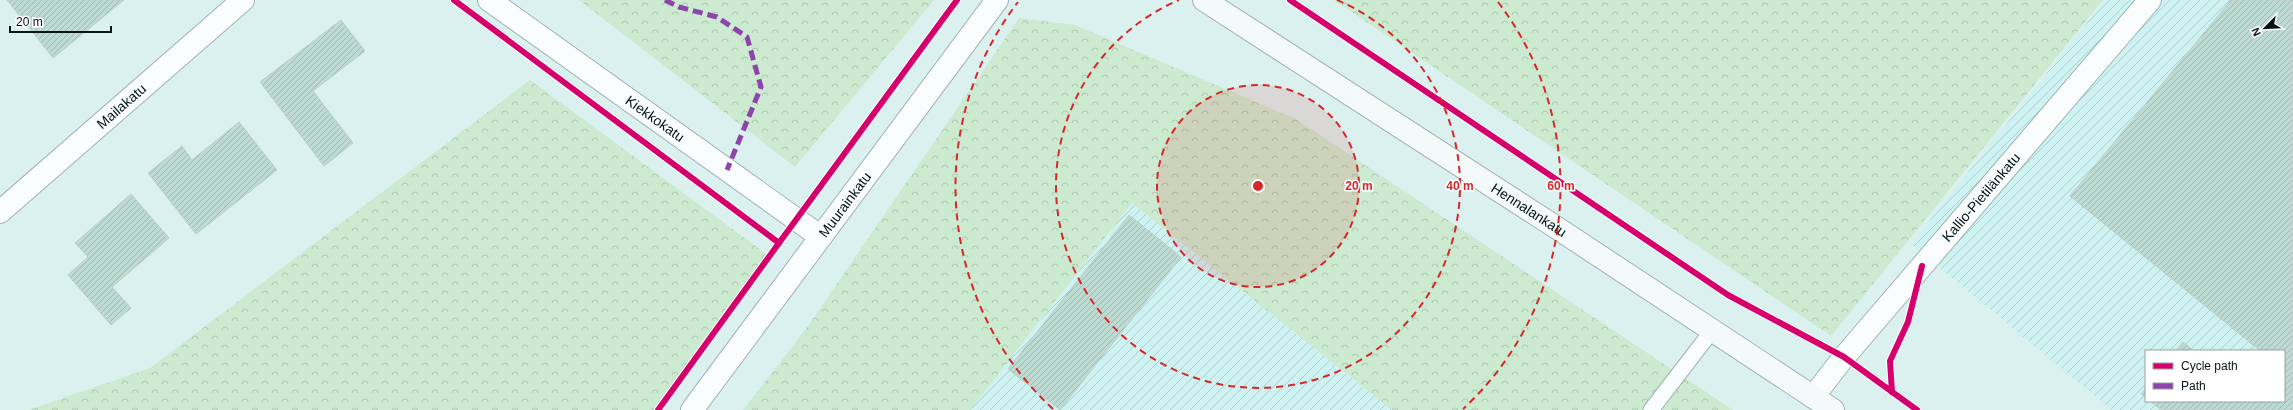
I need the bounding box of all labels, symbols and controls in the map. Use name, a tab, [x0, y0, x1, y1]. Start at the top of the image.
scale bar	[10, 8, 111, 34]
north arrow	[2245, 8, 2285, 48]
text: 20 m	[16, 15, 43, 29]
text: N	[2249, 26, 2263, 38]
street label: Mailakatu	[93, 80, 149, 132]
street label: Kiekkokatu	[622, 92, 688, 145]
street label: Kallio-Pietilänkatu	[1939, 150, 2023, 245]
street label: Muurainkatu	[815, 169, 874, 240]
centre of rings	[1251, 179, 1265, 193]
text: 20 m	[1345, 179, 1373, 193]
text: 40 m	[1446, 179, 1474, 193]
text: 60 m	[1547, 179, 1575, 193]
street label: Hennalankatu	[1488, 180, 1570, 240]
legend	[2145, 350, 2285, 402]
text: Cycle path	[2181, 359, 2238, 373]
text: Path	[2181, 379, 2206, 393]

